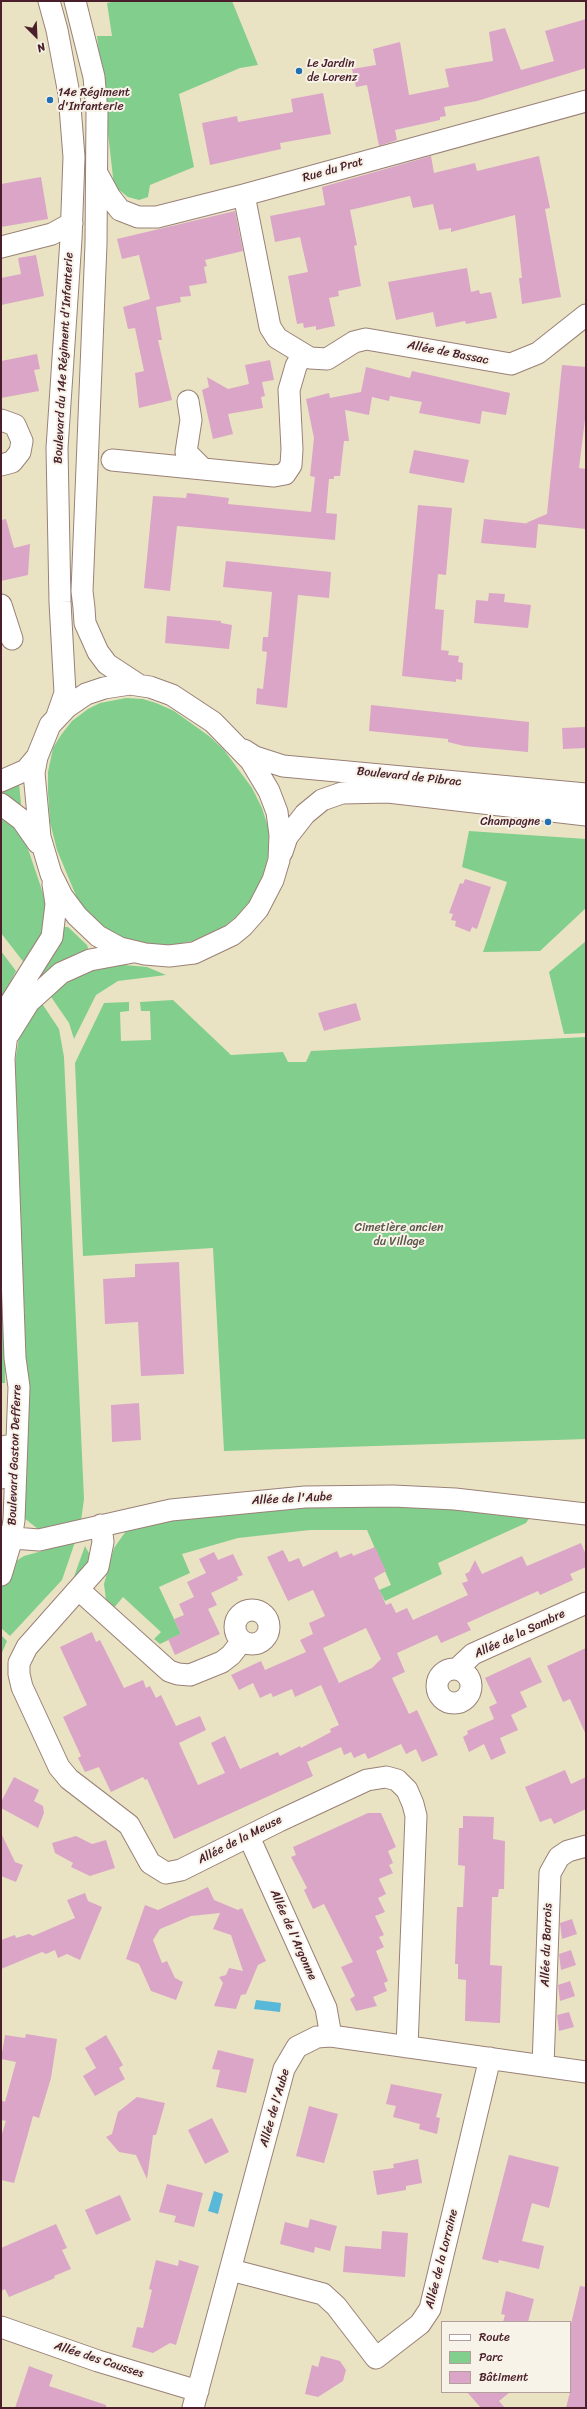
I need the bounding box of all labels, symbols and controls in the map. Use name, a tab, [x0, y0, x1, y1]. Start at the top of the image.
north arrow	[16, 16, 56, 56]
text: N	[34, 37, 48, 58]
place label: Le Jardin de Lorenz	[307, 57, 358, 85]
marker: Le Jardin de Lorenz	[294, 66, 304, 76]
place label: 14e Régiment d'Infanterie	[58, 86, 130, 114]
marker: 14e Régiment d'Infanterie	[45, 95, 55, 105]
street label: Rue du Prat	[301, 154, 365, 186]
street label: Boulevard du 14e Régiment d'Infanterie	[51, 252, 77, 464]
street label: Allée de Bassac	[406, 338, 490, 368]
street label: Boulevard de Pibrac	[356, 764, 462, 790]
place label: Champagne	[480, 815, 540, 829]
marker: Champagne	[543, 817, 553, 827]
park label: Cimetière ancien du Village	[354, 1221, 444, 1249]
street label: Boulevard Gaston Defferre	[5, 1384, 25, 1526]
street label: Allée de l'Aube	[251, 1490, 333, 1508]
street label: Allée de la Sambre	[472, 1607, 568, 1661]
street label: Allée de la Meuse	[196, 1813, 284, 1867]
street label: Allée de l'Argonne	[267, 1887, 319, 1983]
street label: Allée du Barrois	[538, 1903, 556, 1987]
street label: Allée de l'Aube	[257, 2067, 293, 2149]
street label: Allée de la Lorraine	[423, 2208, 461, 2310]
legend	[441, 2321, 571, 2393]
text: Route	[479, 2326, 510, 2348]
street label: Allée des Causses	[53, 2339, 145, 2381]
text: Parc	[479, 2346, 503, 2368]
text: Bâtiment	[479, 2366, 528, 2388]

